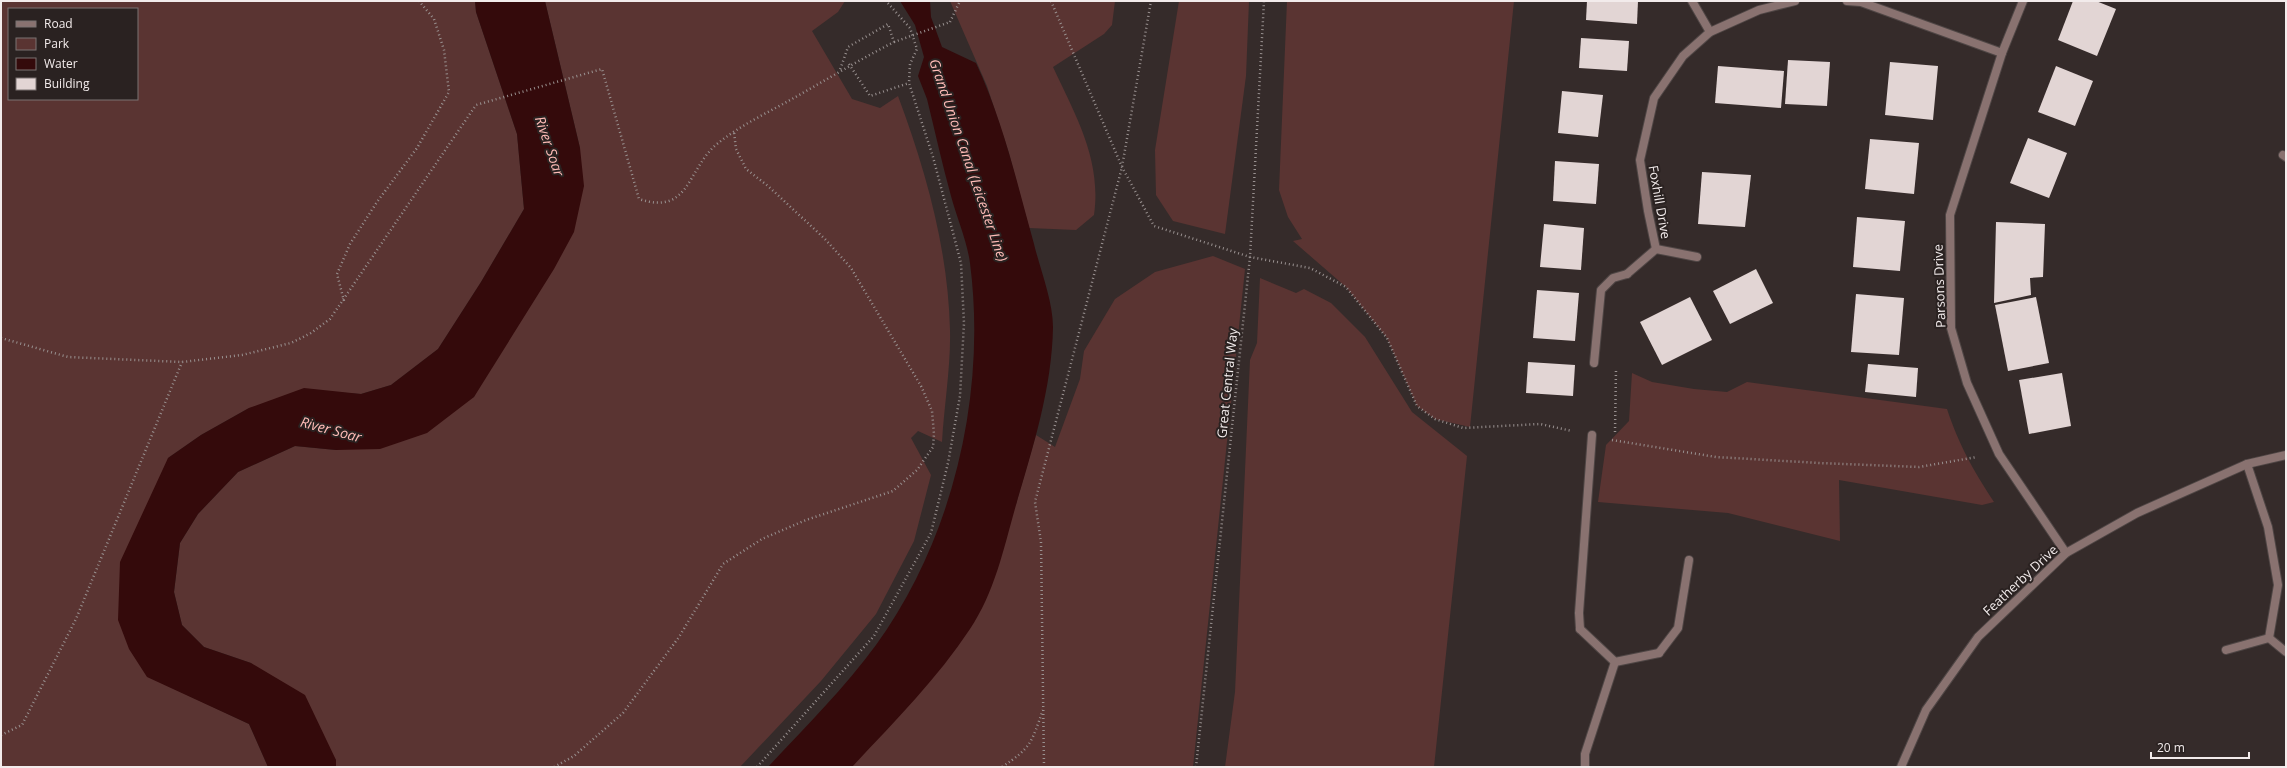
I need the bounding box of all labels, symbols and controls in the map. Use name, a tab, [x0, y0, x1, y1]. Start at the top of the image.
legend	[8, 8, 138, 100]
text: Road	[44, 15, 73, 32]
text: Park	[44, 35, 70, 52]
text: Water	[44, 55, 78, 72]
water label: Grand Union Canal (Leicester Line)	[925, 56, 1013, 264]
text: Building	[44, 75, 90, 92]
water label: River Soar	[531, 113, 569, 179]
street label: Foxhill Drive	[1645, 164, 1675, 240]
street label: Parsons Drive	[1929, 244, 1949, 328]
street label: Great Central Way	[1212, 327, 1242, 439]
water label: River Soar	[298, 412, 364, 446]
street label: Featherby Drive	[1979, 541, 2061, 619]
scale bar	[2151, 734, 2249, 760]
text: 20 m	[2157, 739, 2185, 756]

